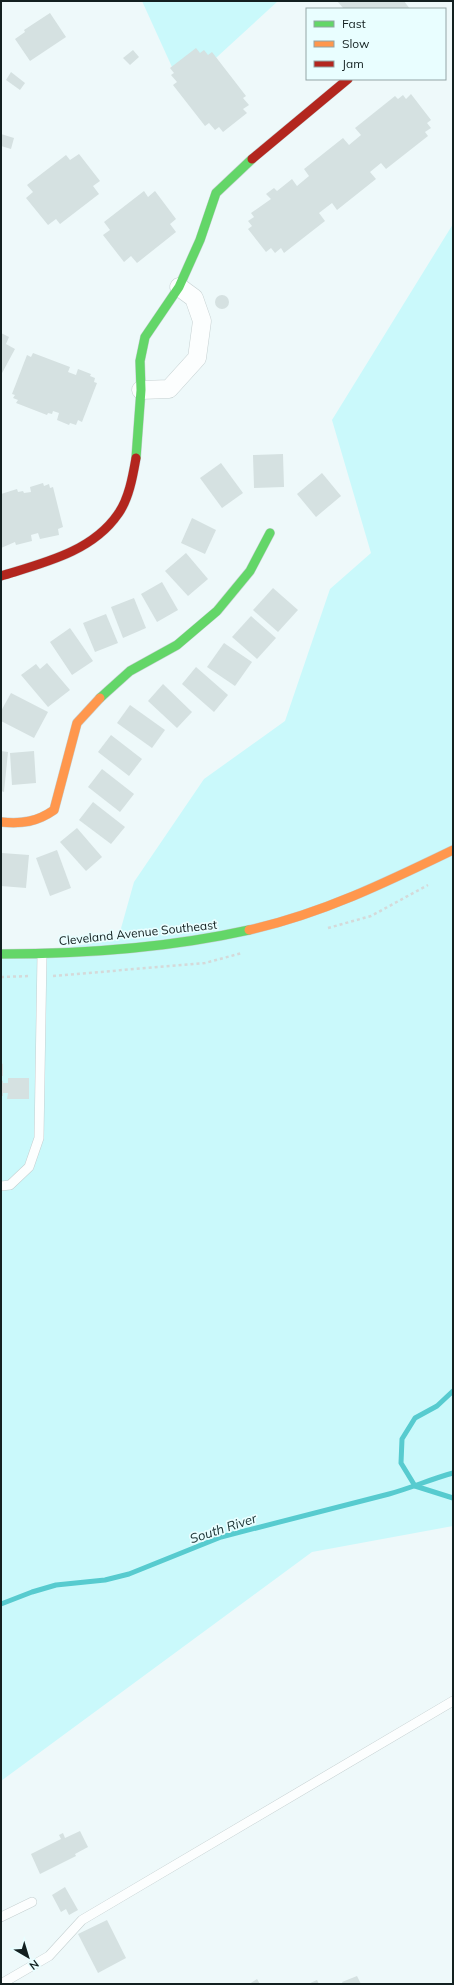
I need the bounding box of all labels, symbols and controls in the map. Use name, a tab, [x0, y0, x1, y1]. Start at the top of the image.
legend	[306, 8, 446, 80]
text: Fast	[342, 16, 366, 31]
text: Slow	[342, 36, 370, 51]
text: Jam	[342, 56, 364, 71]
street label: Cleveland Avenue Southeast	[58, 917, 218, 948]
water label: South River	[188, 1509, 260, 1546]
north arrow	[8, 1937, 48, 1977]
text: N	[27, 1957, 42, 1973]

